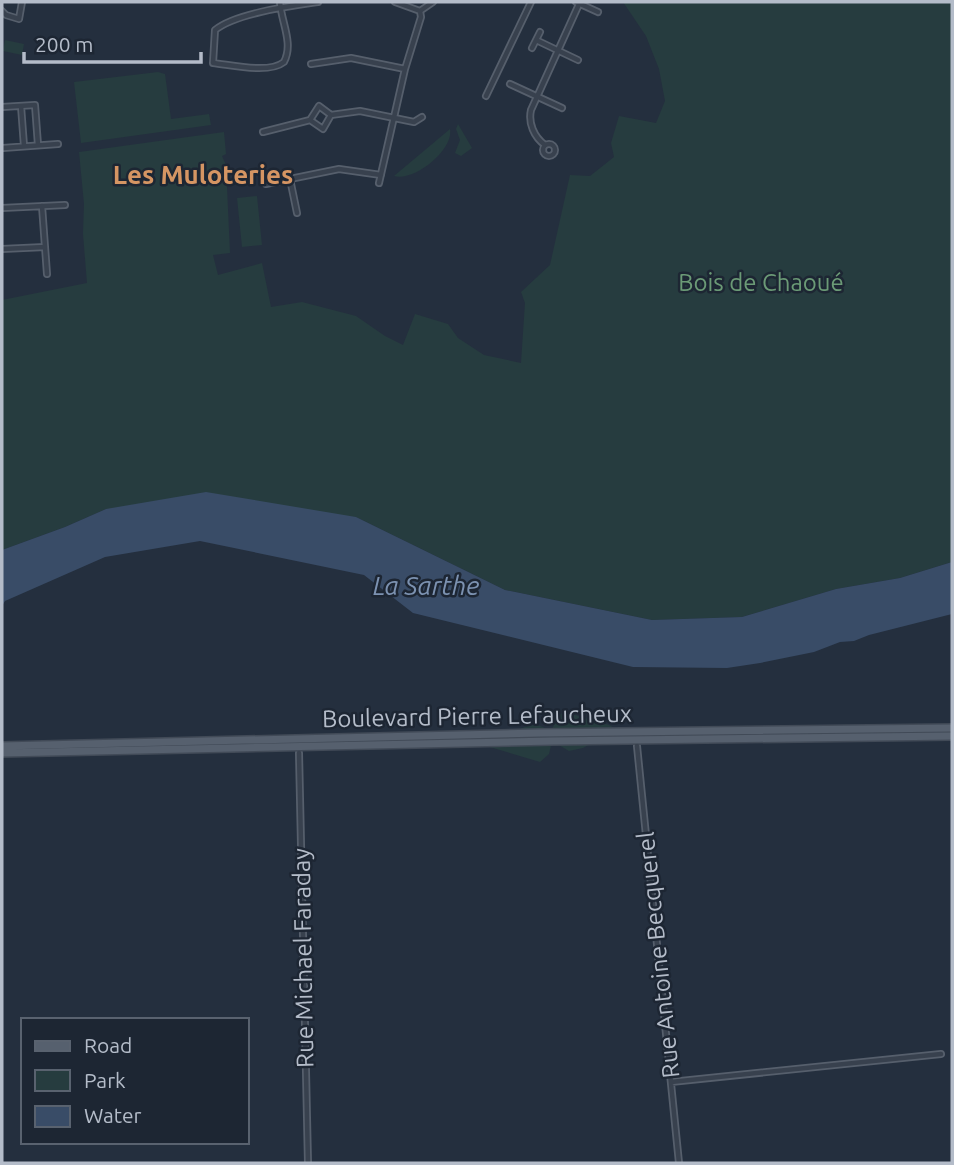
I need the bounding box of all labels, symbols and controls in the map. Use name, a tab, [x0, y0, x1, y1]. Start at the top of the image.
scale bar	[24, 21, 201, 65]
text: 200 m	[35, 32, 93, 56]
district label: Les Muloteries	[113, 160, 293, 189]
park label: Bois de Chaoué	[678, 269, 844, 296]
water label: La Sarthe	[373, 571, 479, 600]
street label: Boulevard Pierre Lefaucheux	[322, 700, 632, 732]
street label: Rue Antoine Becquerel	[632, 830, 684, 1080]
street label: Rue Michael Faraday	[288, 848, 318, 1068]
legend	[21, 1018, 248, 1144]
text: Road	[84, 1033, 132, 1057]
text: Park	[84, 1068, 126, 1092]
text: Water	[84, 1103, 142, 1127]

